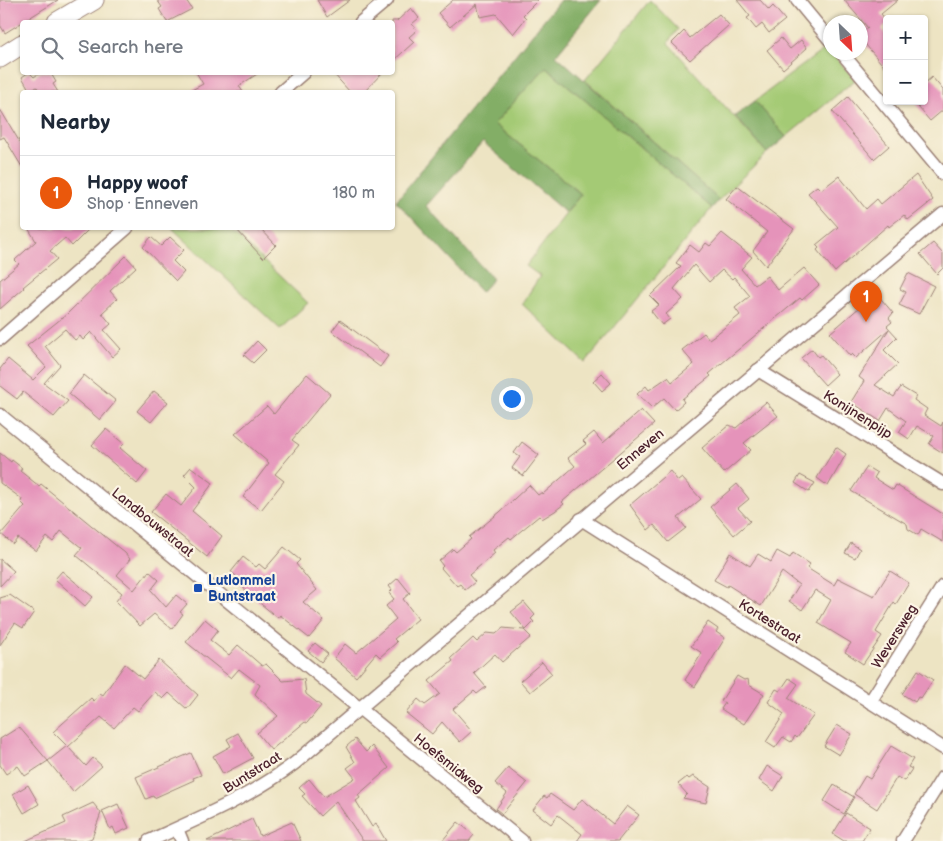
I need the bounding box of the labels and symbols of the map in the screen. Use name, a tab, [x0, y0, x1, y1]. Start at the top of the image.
north arrow	[823, 15, 868, 60]
pin: 1	[850, 281, 882, 322]
your location	[499, 386, 525, 412]
street label: Konijnenpijp	[820, 386, 895, 442]
street label: Enneven	[613, 425, 667, 474]
street label: Landbouwstraat	[108, 484, 198, 561]
place label: Lutlommel Buntstraat	[208, 572, 276, 605]
marker: Lutlommel Buntstraat	[192, 582, 204, 594]
street label: Kortestraat	[735, 596, 805, 648]
street label: Weversweg	[868, 601, 921, 672]
street label: Hoefsmidweg	[410, 730, 487, 797]
street label: Buntstraat	[220, 747, 285, 797]

